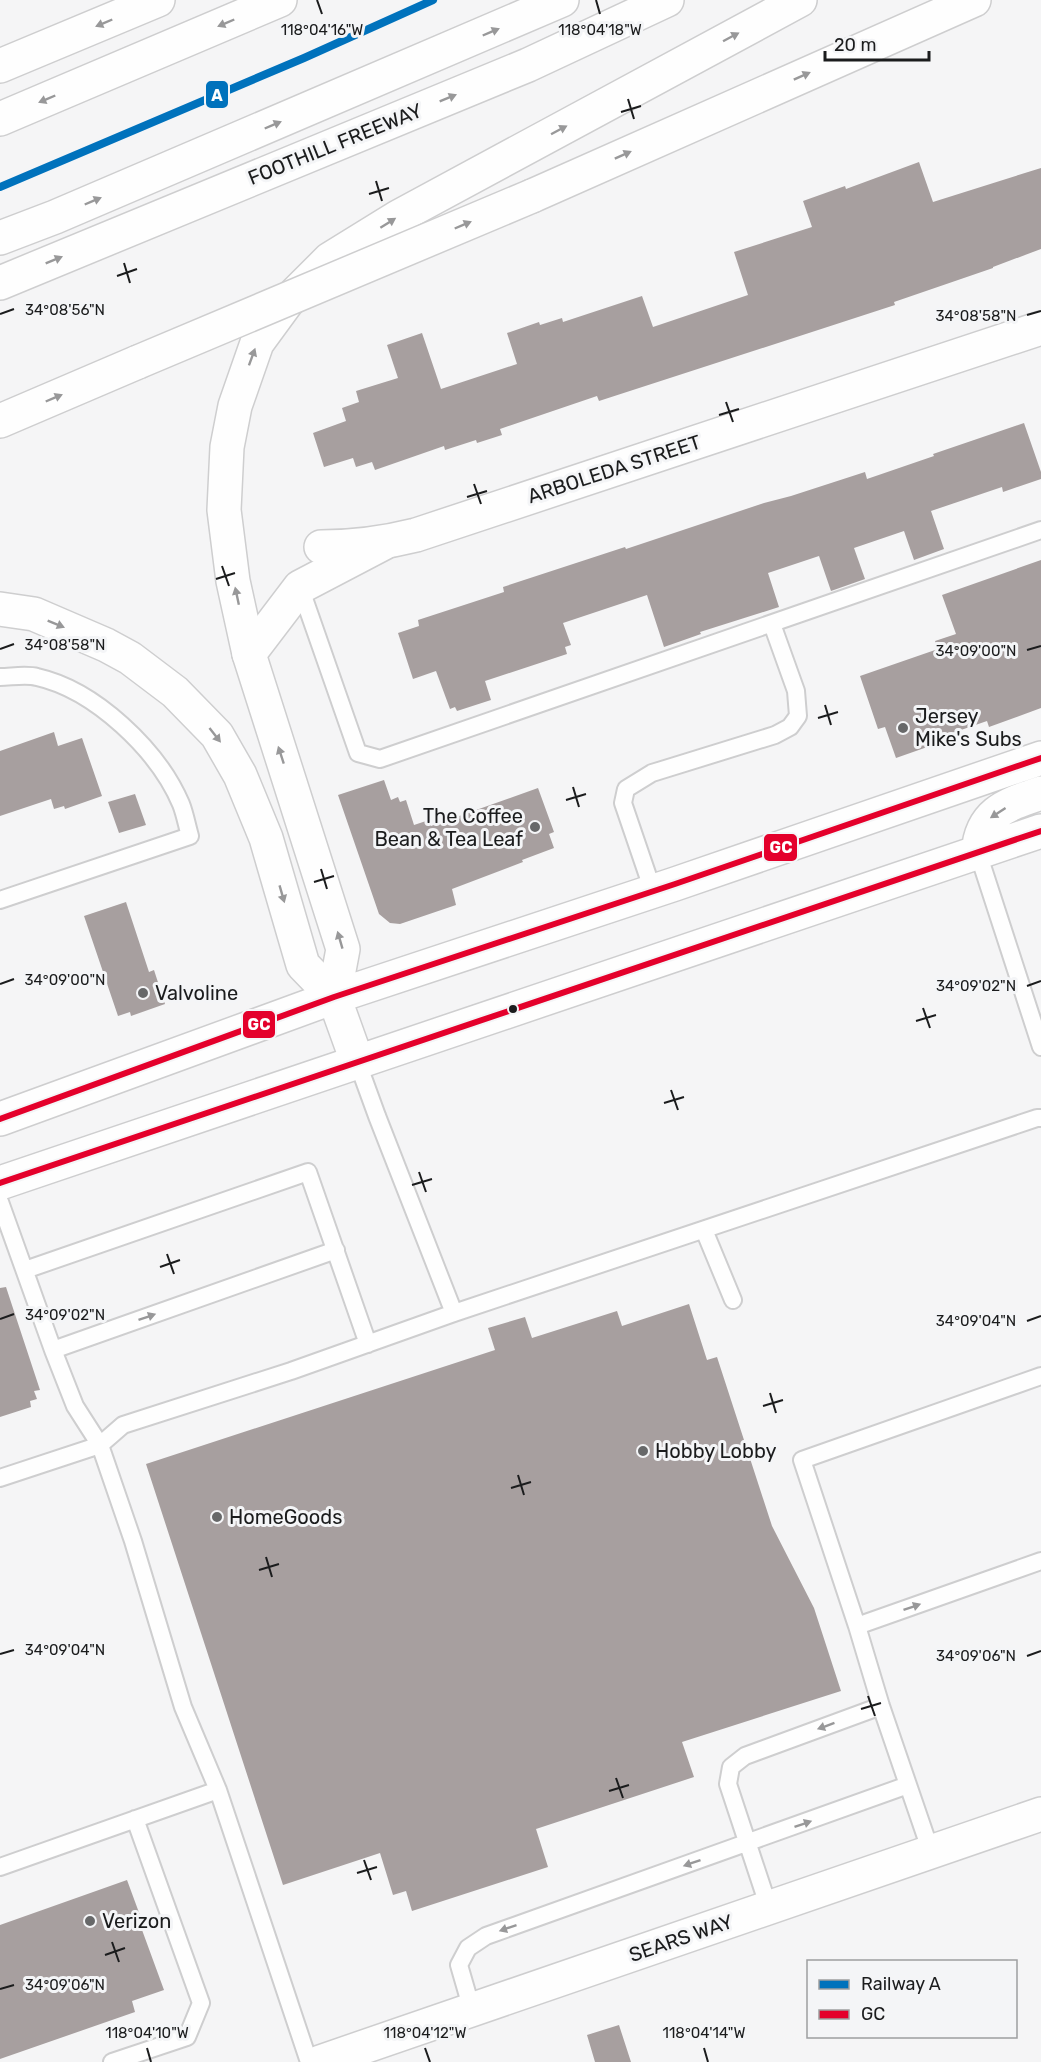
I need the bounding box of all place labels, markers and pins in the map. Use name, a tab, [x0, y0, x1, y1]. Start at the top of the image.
place label: Jersey Mike's Subs	[915, 704, 1022, 751]
marker: Jersey Mike's Subs	[896, 721, 910, 735]
place label: The Coffee Bean & Tea Leaf	[374, 804, 523, 851]
marker: The Coffee Bean & Tea Leaf	[528, 820, 542, 834]
place label: Valvoline	[155, 981, 238, 1005]
marker: Valvoline	[136, 986, 150, 1000]
unlabelled marker	[507, 1003, 519, 1015]
place label: Hobby Lobby	[655, 1439, 777, 1463]
marker: Hobby Lobby	[636, 1444, 650, 1458]
place label: HomeGoods	[229, 1505, 342, 1529]
marker: HomeGoods	[210, 1510, 224, 1524]
place label: Verizon	[102, 1909, 171, 1933]
marker: Verizon	[83, 1914, 97, 1928]

